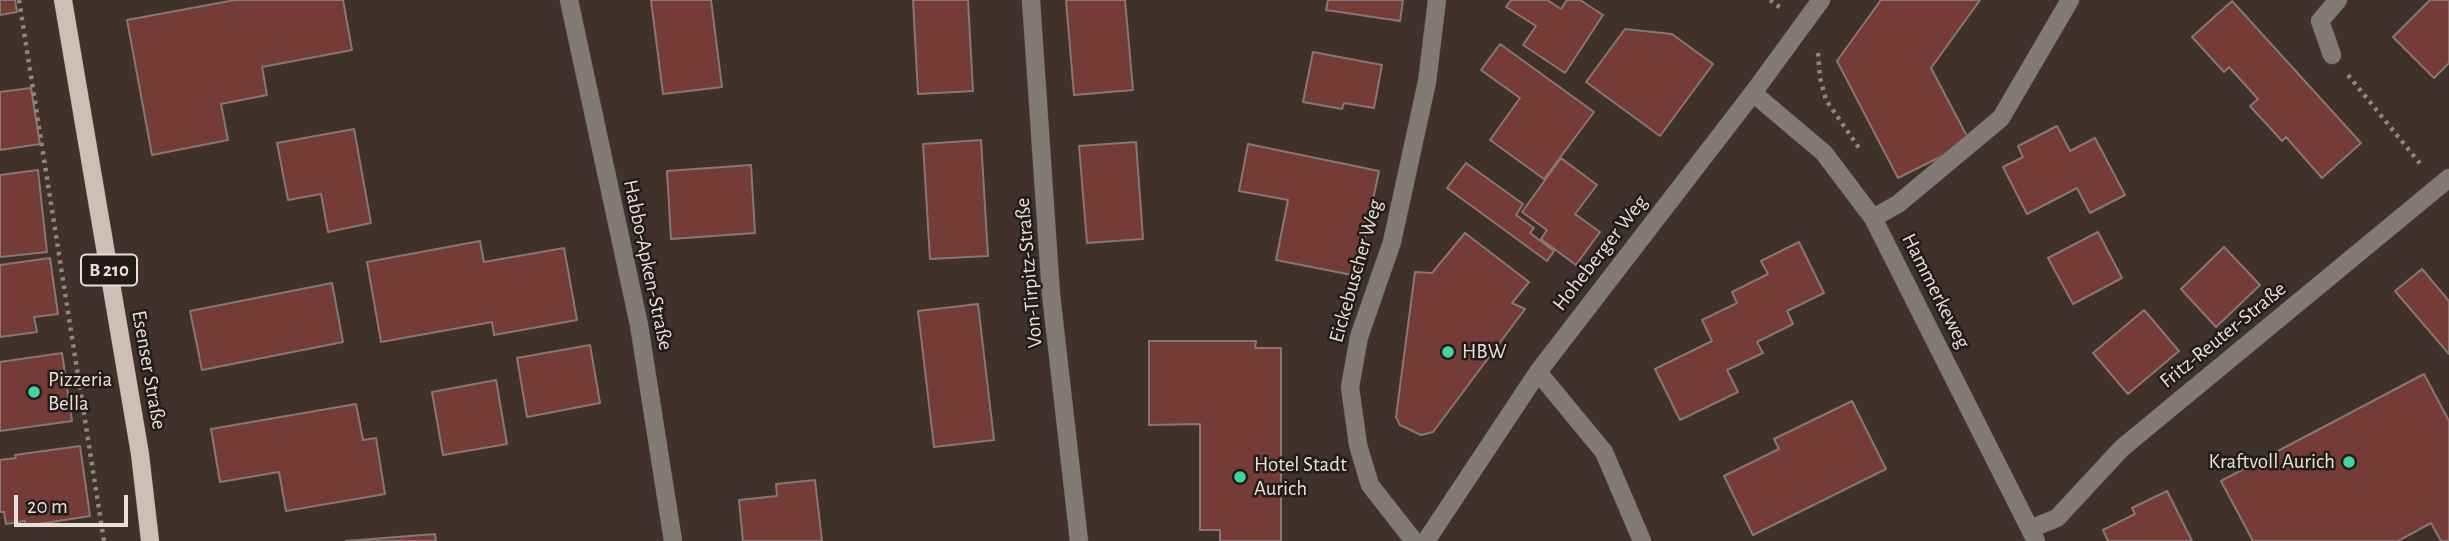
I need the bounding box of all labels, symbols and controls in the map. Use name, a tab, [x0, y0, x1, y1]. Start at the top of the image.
street label: Habbo-Apken-Straße	[618, 177, 678, 353]
street label: Hoheberger Weg	[1547, 190, 1653, 316]
street label: Eickebuscher Weg	[1323, 196, 1389, 346]
street label: Von-Tirpitz-Straße	[1010, 197, 1048, 349]
street label: Hammerkeweg	[1896, 229, 1976, 353]
road number: B 210	[81, 254, 137, 286]
street label: Fritz-Reuter-Straße	[2155, 276, 2291, 394]
street label: Esenser Straße	[126, 309, 172, 431]
place label: HBW	[1462, 339, 1506, 365]
marker: HBW	[1440, 344, 1456, 360]
place label: Pizzeria Bella	[48, 367, 112, 417]
marker: Pizzeria Bella	[26, 384, 42, 400]
place label: Kraftvoll Aurich	[2209, 449, 2335, 475]
place label: Hotel Stadt Aurich	[1254, 452, 1347, 502]
marker: Kraftvoll Aurich	[2341, 454, 2357, 470]
marker: Hotel Stadt Aurich	[1232, 469, 1248, 485]
scale bar	[18, 482, 131, 526]
text: 20 m	[27, 496, 68, 517]

